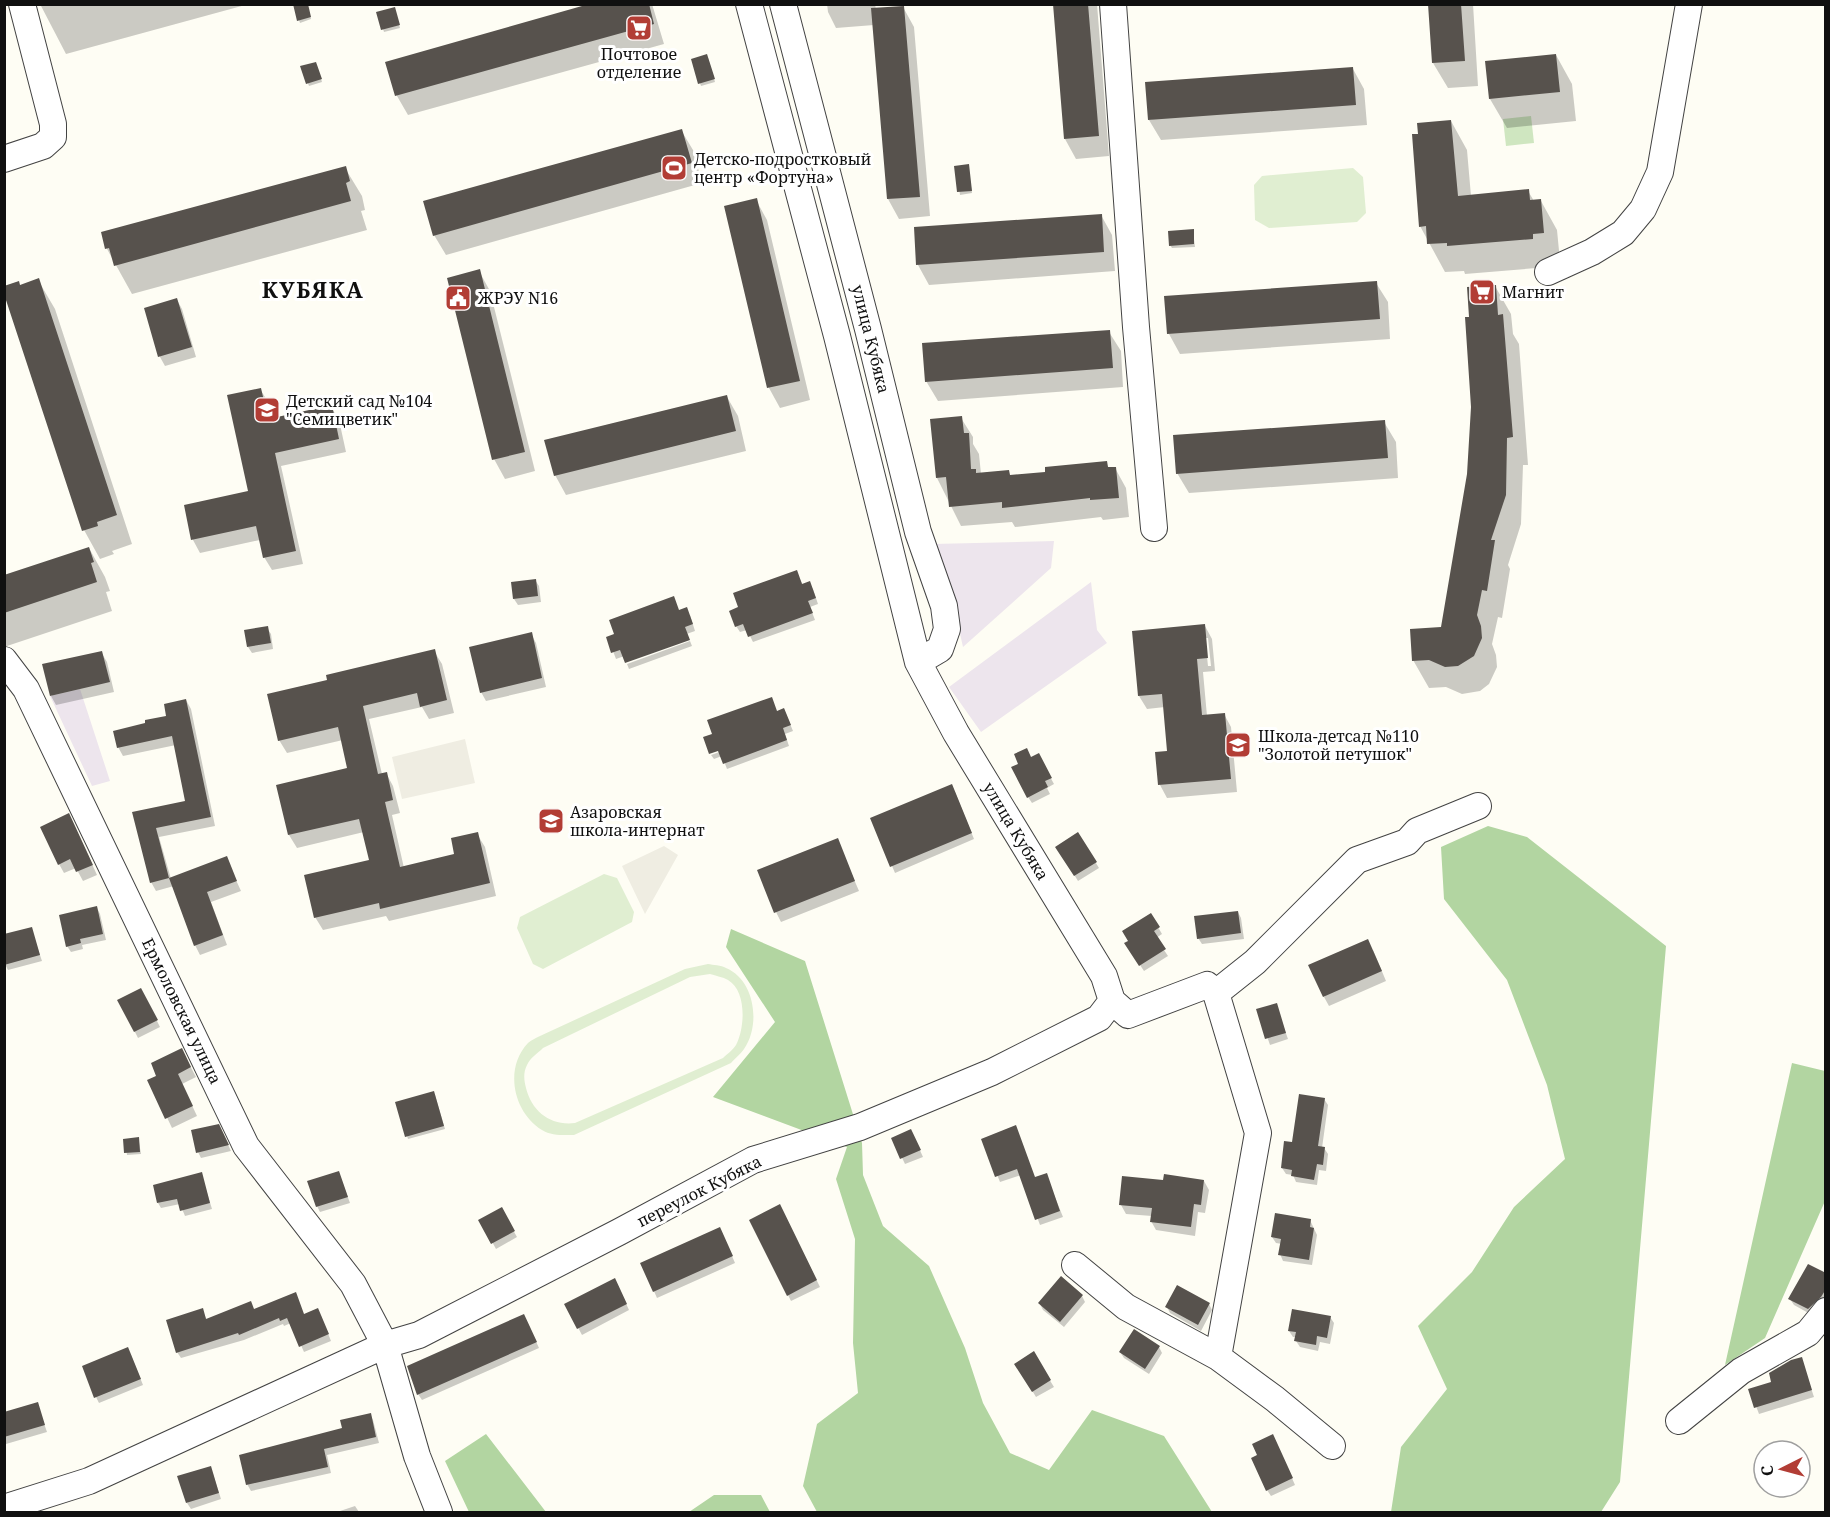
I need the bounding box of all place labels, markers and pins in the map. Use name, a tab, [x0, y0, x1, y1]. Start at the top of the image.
supermarket icon: Почтовое отделение	[624, 13, 654, 43]
place label: Почтовое отделение	[597, 43, 681, 83]
place label: Детско-подростковый центр «Фортуна»	[694, 148, 872, 188]
sports icon: Детско-подростковый центр «Фортуна»	[659, 153, 689, 183]
supermarket icon: Магнит	[1467, 277, 1497, 307]
place label: Магнит	[1502, 281, 1565, 303]
public building icon: ЖРЭУ N16	[443, 283, 473, 313]
place label: ЖРЭУ N16	[477, 287, 558, 309]
place label: Детский сад №104 "Семицветик"	[286, 390, 432, 430]
school or university icon: Детский сад №104 "Семицветик"	[252, 395, 282, 425]
place label: Школа-детсад №110 "Золотой петушок"	[1258, 725, 1419, 765]
school or university icon: Школа-детсад №110 "Золотой петушок"	[1223, 730, 1253, 760]
place label: Азаровская школа-интернат	[570, 801, 705, 841]
school or university icon: Азаровская школа-интернат	[536, 806, 566, 836]

